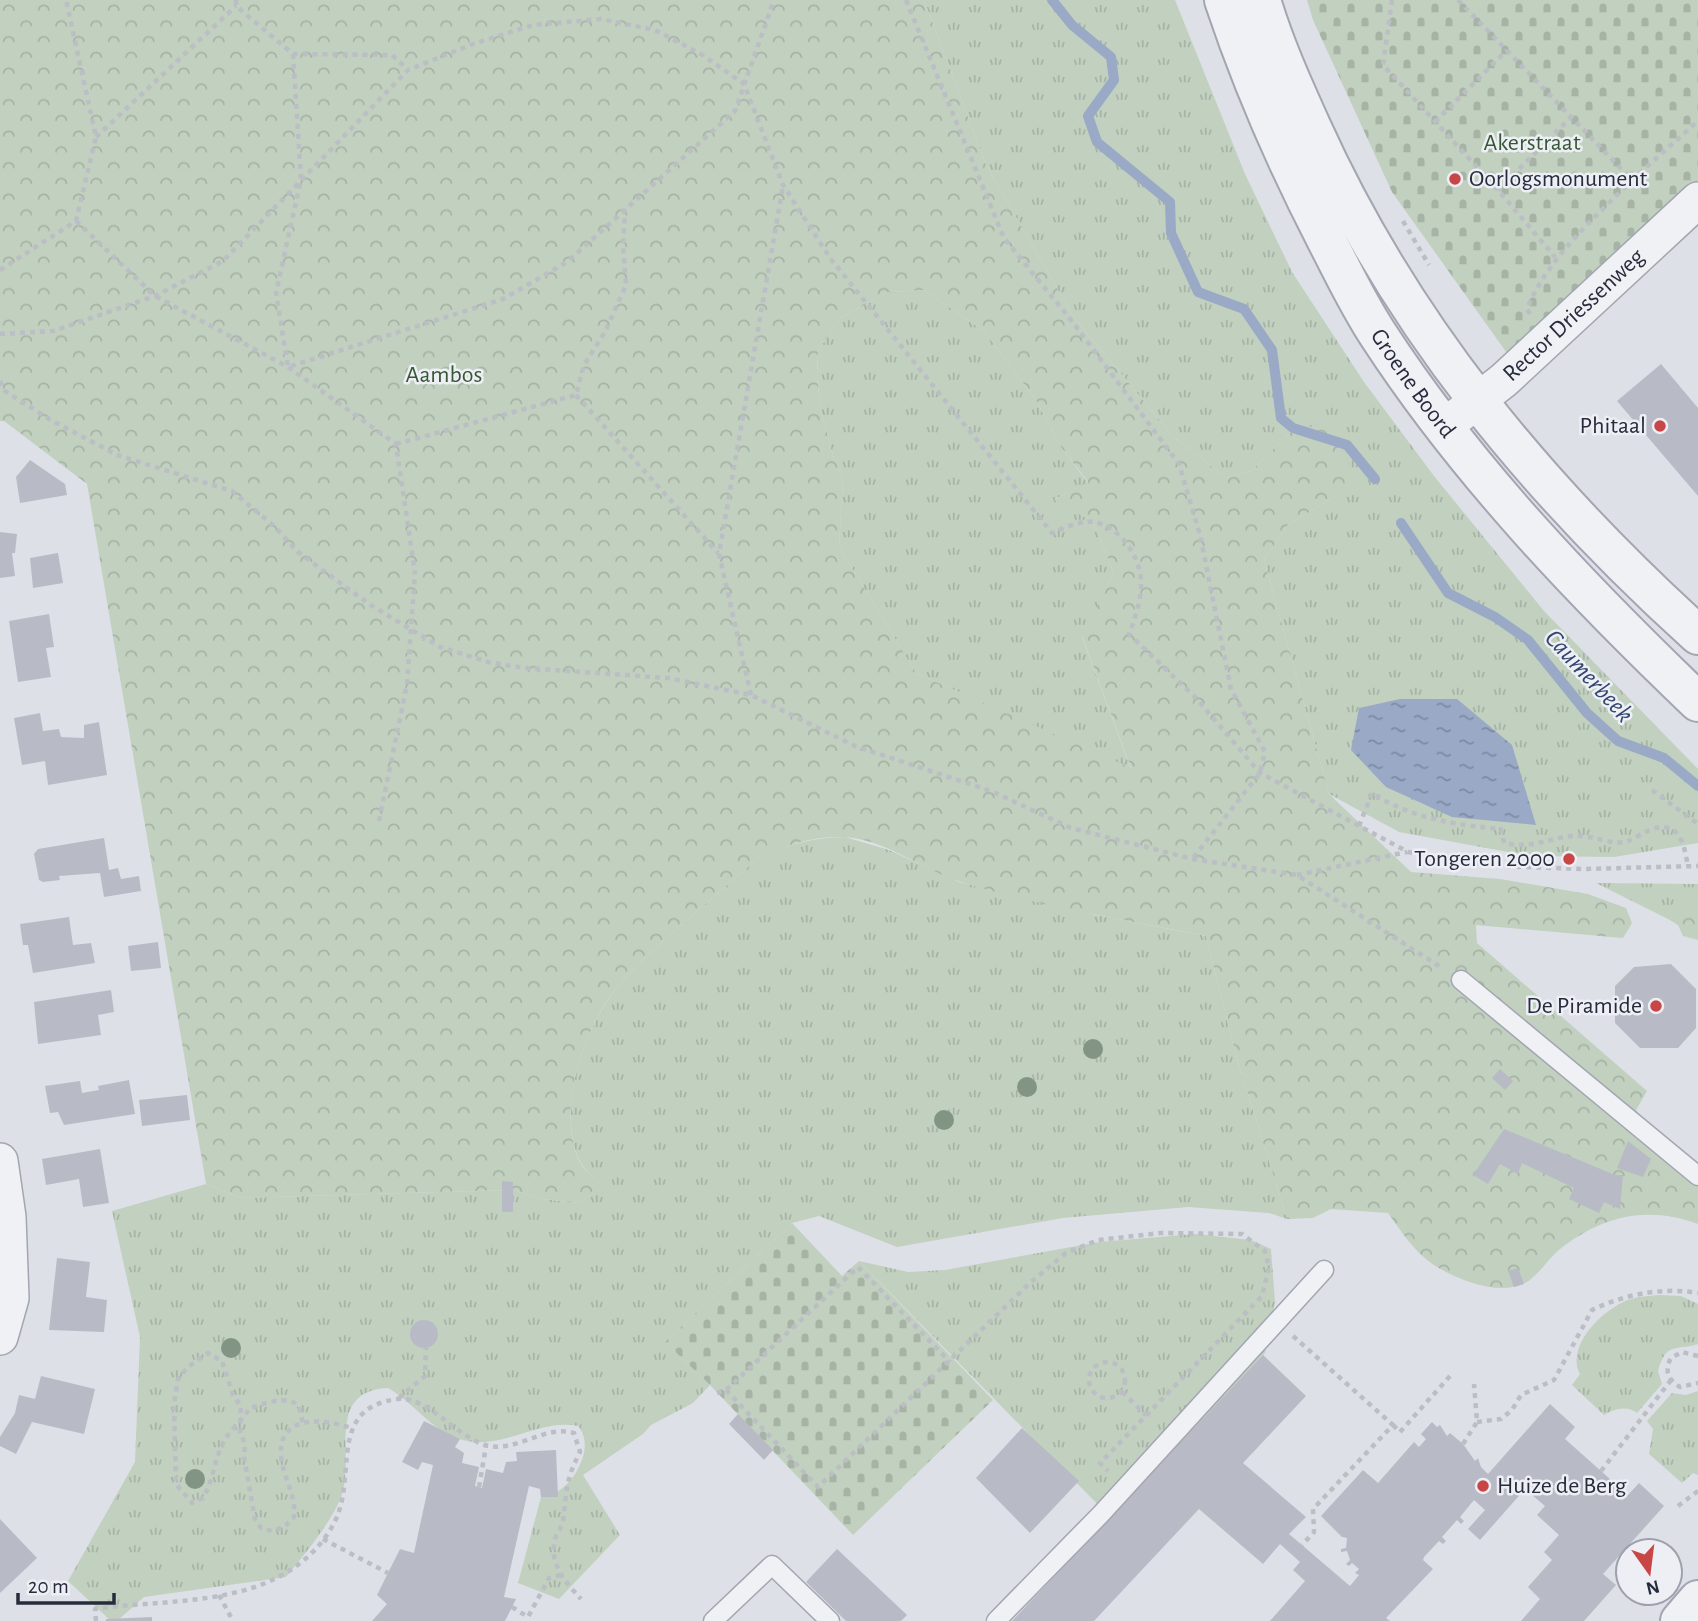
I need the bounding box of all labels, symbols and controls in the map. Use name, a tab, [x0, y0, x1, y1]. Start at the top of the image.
park label: Akerstraat	[1483, 131, 1581, 155]
place label: Oorlogsmonument	[1469, 167, 1648, 191]
marker: Oorlogsmonument	[1447, 171, 1463, 187]
street label: Rector Driessenweg	[1499, 244, 1649, 386]
street label: Groene Boord	[1366, 325, 1460, 443]
park label: Aambos	[406, 363, 482, 387]
place label: Phitaal	[1579, 414, 1646, 438]
marker: Phitaal	[1652, 418, 1668, 434]
water label: Caumerbeek	[1540, 625, 1638, 727]
place label: Tongeren 2000	[1414, 847, 1555, 871]
marker: Tongeren 2000	[1561, 851, 1577, 867]
place label: De Piramide	[1526, 994, 1642, 1018]
marker: De Piramide	[1648, 998, 1664, 1014]
place label: Huize de Berg	[1497, 1474, 1627, 1498]
marker: Huize de Berg	[1475, 1478, 1491, 1494]
north arrow	[1614, 1537, 1684, 1607]
scale bar	[18, 1562, 114, 1606]
text: 20 m	[28, 1576, 69, 1597]
text: N	[1644, 1576, 1661, 1598]

